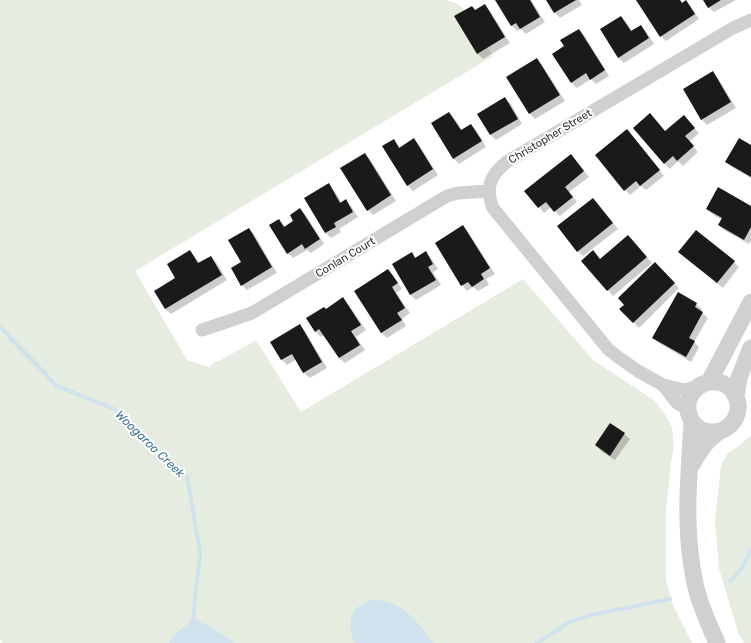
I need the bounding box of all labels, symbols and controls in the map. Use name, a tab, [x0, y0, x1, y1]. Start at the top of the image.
street label: Christopher Street	[506, 106, 595, 166]
street label: Conlan Court	[313, 234, 378, 280]
water label: Woogaroo Creek	[113, 408, 188, 481]

